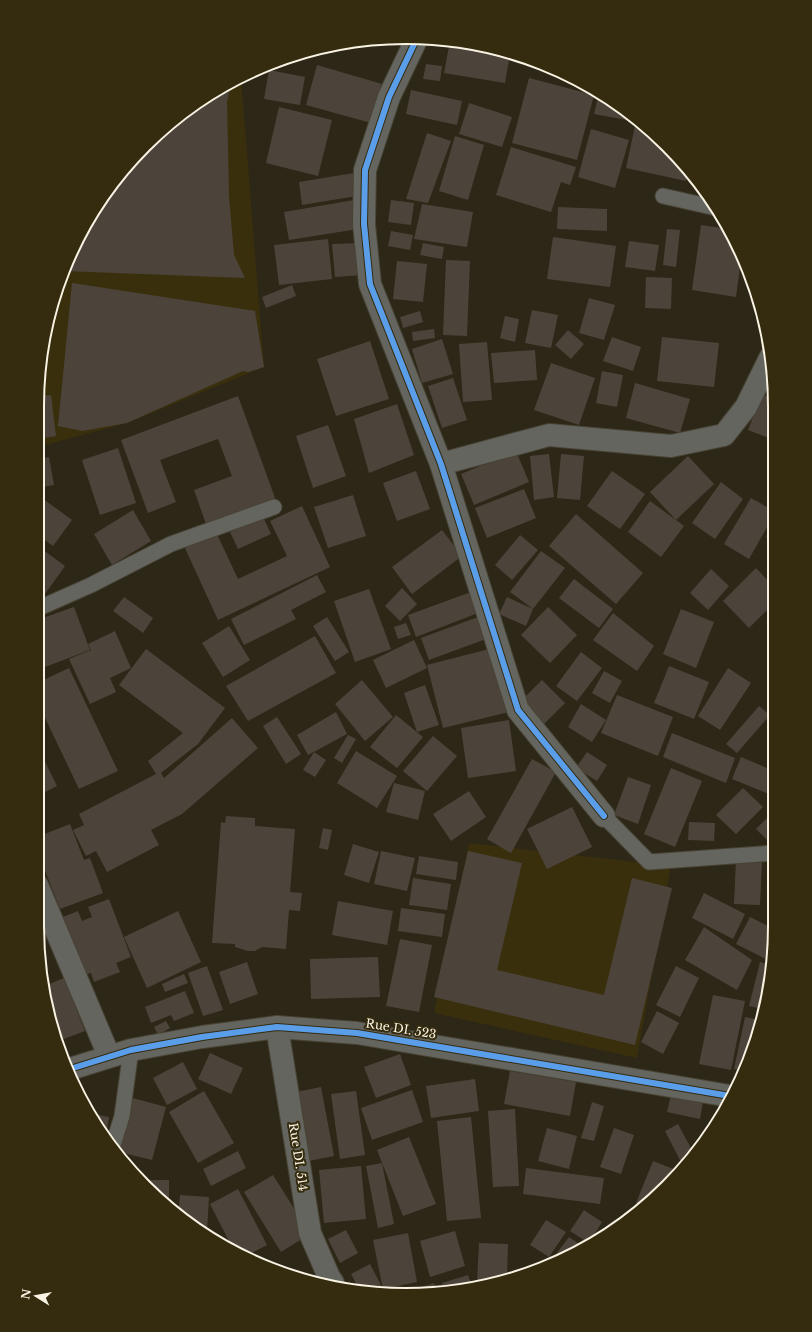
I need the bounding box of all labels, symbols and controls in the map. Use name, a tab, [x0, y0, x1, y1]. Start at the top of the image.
street label: Rue DI. 523	[365, 1016, 438, 1042]
street label: Rue DI. 514	[286, 1122, 311, 1192]
north arrow	[16, 1276, 56, 1316]
text: N	[18, 1287, 34, 1301]

